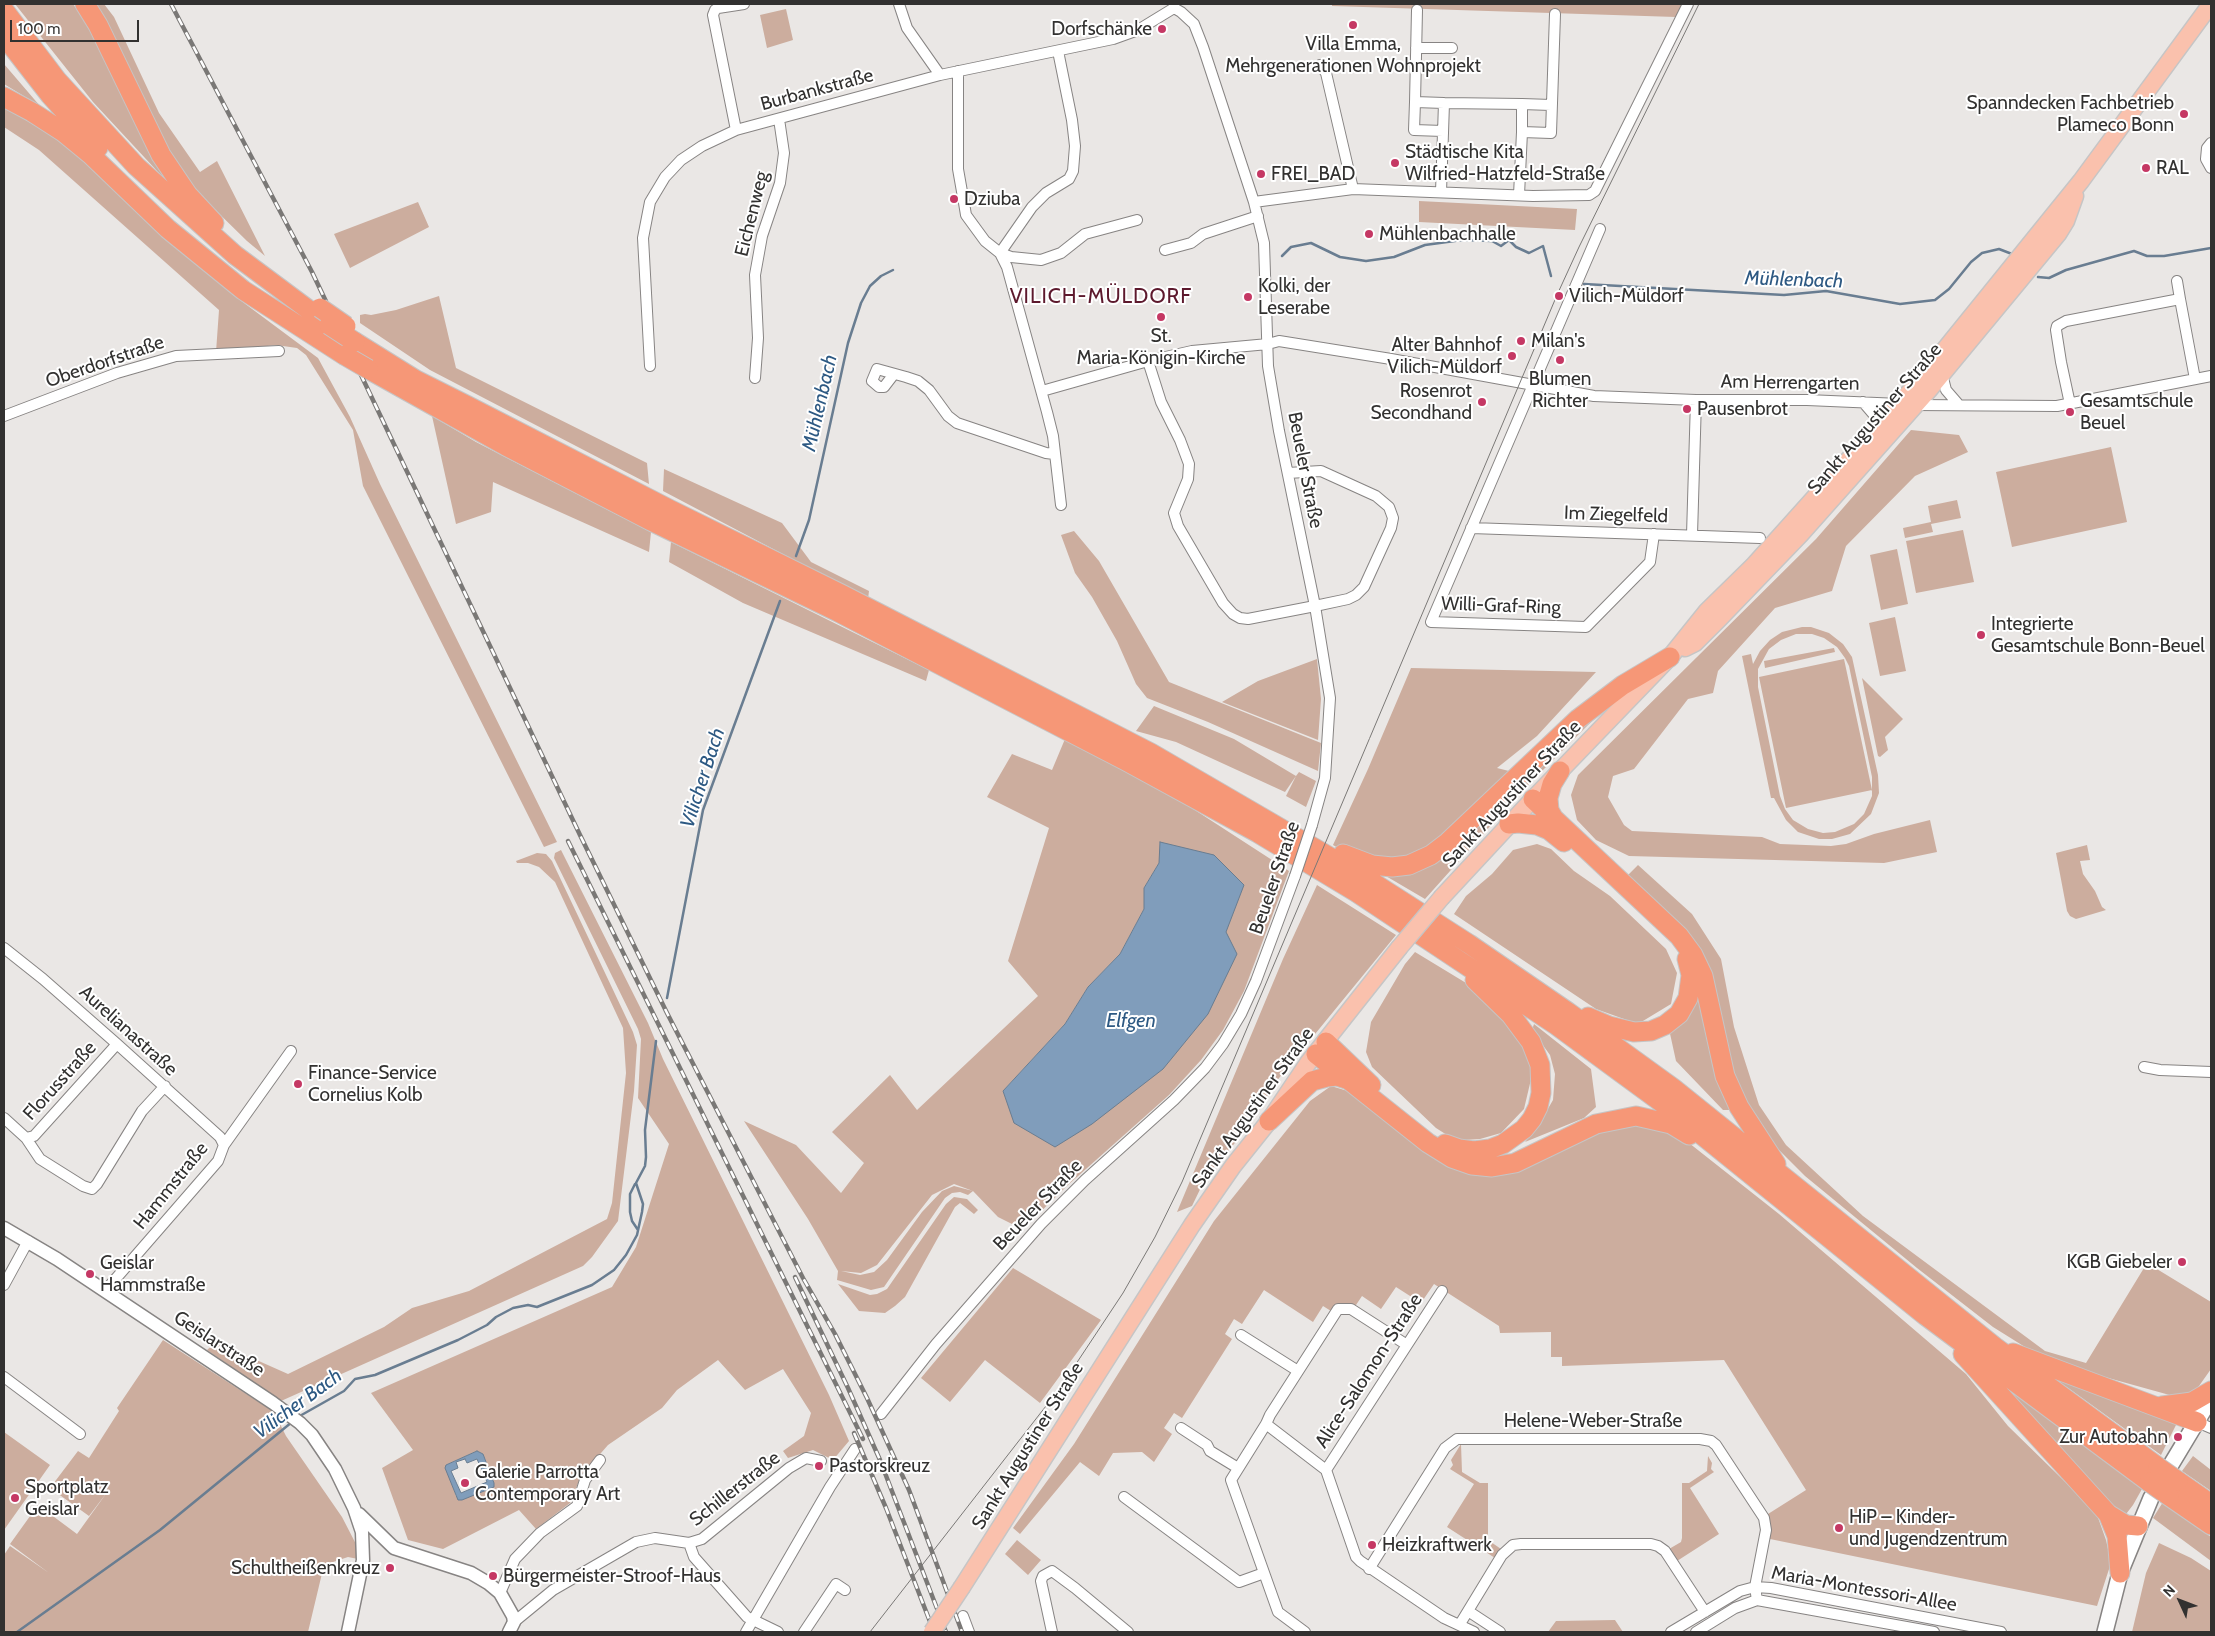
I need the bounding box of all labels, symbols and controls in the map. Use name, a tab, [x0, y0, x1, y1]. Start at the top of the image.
scale bar	[12, 10, 141, 42]
place label: Dorfschänke	[1051, 18, 1152, 40]
marker: Villa Emma, Mehrgenerationen Wohnprojekt	[1347, 19, 1359, 31]
text: 100 m	[18, 20, 60, 38]
marker: Dorfschänke	[1156, 23, 1168, 35]
place label: Villa Emma, Mehrgenerationen Wohnprojekt	[1225, 33, 1481, 77]
street label: Burbankstraße	[758, 64, 876, 116]
place label: Spanndecken Fachbetrieb Plameco Bonn	[1967, 92, 2174, 136]
marker: Spanndecken Fachbetrieb Plameco Bonn	[2178, 108, 2190, 120]
place label: Städtische Kita Wilfried-Hatzfeld-Straße	[1405, 141, 1605, 185]
marker: Städtische Kita Wilfried-Hatzfeld-Straße	[1389, 157, 1401, 169]
place label: RAL	[2156, 157, 2189, 179]
marker: RAL	[2140, 162, 2152, 174]
place label: FREI_BAD	[1271, 163, 1355, 185]
marker: FREI_BAD	[1255, 168, 1267, 180]
street label: Eichenweg	[730, 169, 774, 259]
place label: Dziuba	[964, 188, 1020, 210]
marker: Dziuba	[948, 193, 960, 205]
place label: Mühlenbachhalle	[1379, 223, 1516, 245]
marker: Mühlenbachhalle	[1363, 228, 1375, 240]
water label: Mühlenbach	[1744, 266, 1844, 294]
place label: Kolki, der Leserabe	[1258, 275, 1330, 319]
district label: VILICH-MÜLDORF	[1008, 284, 1194, 310]
place label: Vilich-Müldorf	[1569, 285, 1684, 307]
marker: Vilich-Müldorf	[1553, 290, 1565, 302]
marker: Kolki, der Leserabe	[1242, 291, 1254, 303]
marker: St. Maria-Königin-Kirche	[1155, 311, 1167, 323]
place label: St. Maria-Königin-Kirche	[1076, 325, 1246, 369]
place label: Milan's	[1531, 330, 1585, 352]
street label: Oberdorfstraße	[43, 331, 167, 393]
place label: Alter Bahnhof Vilich-Müldorf	[1387, 334, 1502, 378]
marker: Milan's	[1515, 335, 1527, 347]
street label: Sankt Augustiner Straße	[1803, 339, 1947, 499]
marker: Alter Bahnhof Vilich-Müldorf	[1506, 350, 1518, 362]
water label: Mühlenbach	[797, 352, 843, 454]
marker: Blumen Richter	[1554, 354, 1566, 366]
place label: Blumen Richter	[1529, 368, 1591, 412]
street label: Am Herrengarten	[1720, 370, 1860, 396]
place label: Rosenrot Secondhand	[1370, 380, 1472, 424]
place label: Gesamtschule Beuel	[2080, 390, 2193, 434]
marker: Rosenrot Secondhand	[1476, 396, 1488, 408]
place label: Pausenbrot	[1697, 398, 1788, 420]
marker: Pausenbrot	[1681, 403, 1693, 415]
marker: Gesamtschule Beuel	[2064, 406, 2076, 418]
street label: Beueler Straße	[1283, 410, 1327, 530]
street label: Im Ziegelfeld	[1564, 502, 1668, 528]
street label: Willi-Graf-Ring	[1441, 593, 1561, 619]
place label: Integrierte Gesamtschule Bonn-Beuel	[1991, 613, 2205, 657]
marker: Integrierte Gesamtschule Bonn-Beuel	[1975, 629, 1987, 641]
street label: Sankt Augustiner Straße	[1438, 716, 1586, 872]
water label: Vilicher Bach	[676, 725, 730, 831]
street label: Beueler Straße	[1245, 819, 1305, 937]
street label: Aurelianastraße	[74, 981, 182, 1081]
water label: Elfgen	[1106, 1009, 1156, 1033]
street label: Sankt Augustiner Straße	[1187, 1023, 1319, 1193]
street label: Florusstraße	[19, 1037, 101, 1125]
place label: Finance-Service Cornelius Kolb	[308, 1062, 437, 1106]
marker: Finance-Service Cornelius Kolb	[292, 1078, 304, 1090]
street label: Hammstraße	[129, 1138, 213, 1234]
street label: Beueler Straße	[989, 1155, 1087, 1255]
place label: KGB Giebeler	[2067, 1251, 2172, 1273]
place label: Geislar Hammstraße	[100, 1252, 206, 1296]
marker: KGB Giebeler	[2176, 1256, 2188, 1268]
marker: Geislar Hammstraße	[84, 1268, 96, 1280]
street label: Alice-Salomon-Straße	[1311, 1290, 1427, 1452]
street label: Geislarstraße	[169, 1306, 269, 1382]
street label: Sankt Augustiner Straße	[967, 1358, 1089, 1534]
water label: Vilicher Bach	[249, 1364, 347, 1444]
street label: Helene-Weber-Straße	[1504, 1410, 1682, 1432]
place label: Zur Autobahn	[2059, 1426, 2168, 1448]
marker: Zur Autobahn	[2172, 1431, 2184, 1443]
street label: Schillerstraße	[685, 1447, 785, 1531]
place label: Pastorskreuz	[829, 1455, 930, 1477]
marker: Pastorskreuz	[813, 1460, 825, 1472]
place label: Galerie Parrotta Contemporary Art	[475, 1461, 620, 1505]
place label: Sportplatz Geislar	[25, 1476, 109, 1520]
marker: Galerie Parrotta Contemporary Art	[459, 1477, 471, 1489]
marker: Sportplatz Geislar	[9, 1492, 21, 1504]
place label: HiP – Kinder- und Jugendzentrum	[1849, 1506, 2007, 1550]
marker: HiP – Kinder- und Jugendzentrum	[1833, 1522, 1845, 1534]
place label: Heizkraftwerk	[1382, 1534, 1492, 1556]
marker: Heizkraftwerk	[1366, 1539, 1378, 1551]
place label: Schultheißenkreuz	[231, 1557, 380, 1579]
street label: Maria-Montessori-Allee	[1769, 1561, 1959, 1617]
marker: Schultheißenkreuz	[384, 1562, 396, 1574]
place label: Bürgermeister-Stroof-Haus	[503, 1565, 721, 1587]
marker: Bürgermeister-Stroof-Haus	[487, 1570, 499, 1582]
north arrow	[2155, 1576, 2205, 1626]
text: N	[2159, 1581, 2179, 1601]

